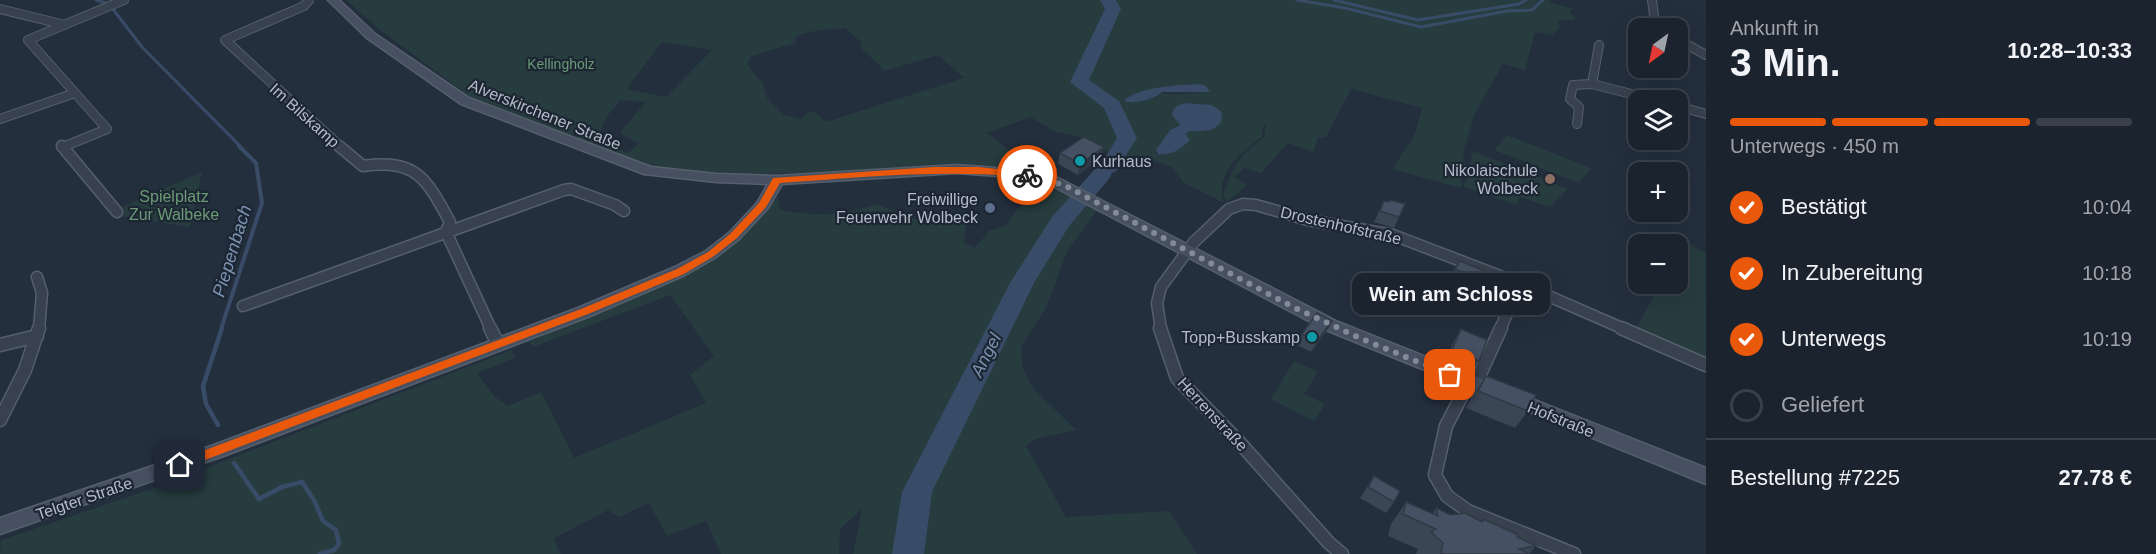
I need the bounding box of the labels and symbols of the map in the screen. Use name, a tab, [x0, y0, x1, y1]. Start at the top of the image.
north arrow	[1628, 18, 1688, 78]
park label: Kellingholz	[527, 56, 595, 72]
street label: Alverskirchener Straße	[466, 76, 624, 153]
street label: Im Bilskamp	[267, 80, 343, 151]
courier	[997, 145, 1057, 205]
place label: Kurhaus	[1092, 153, 1152, 170]
marker: Kurhaus	[1073, 154, 1087, 168]
place label: Nikolaischule Wolbeck	[1444, 162, 1539, 197]
marker: Nikolaischule Wolbeck	[1543, 172, 1557, 186]
park label: Spielplatz Zur Walbeke	[129, 188, 219, 223]
place label: Freiwillige Feuerwehr Wolbeck	[836, 191, 979, 226]
marker: Freiwillige Feuerwehr Wolbeck	[983, 201, 997, 215]
water label: Piepenbach	[209, 203, 255, 299]
street label: Drostenhofstraße	[1279, 203, 1403, 248]
callout: Wein am Schloss	[1351, 273, 1549, 315]
water label: Angel	[966, 329, 1006, 381]
place label: Topp+Busskamp	[1181, 329, 1300, 346]
marker: Topp+Busskamp	[1305, 330, 1319, 344]
pin	[1424, 349, 1475, 400]
street label: Herrenstraße	[1174, 374, 1251, 455]
street label: Hofstraße	[1525, 398, 1597, 441]
pin	[154, 439, 205, 490]
street label: Telgter Straße	[34, 474, 135, 523]

